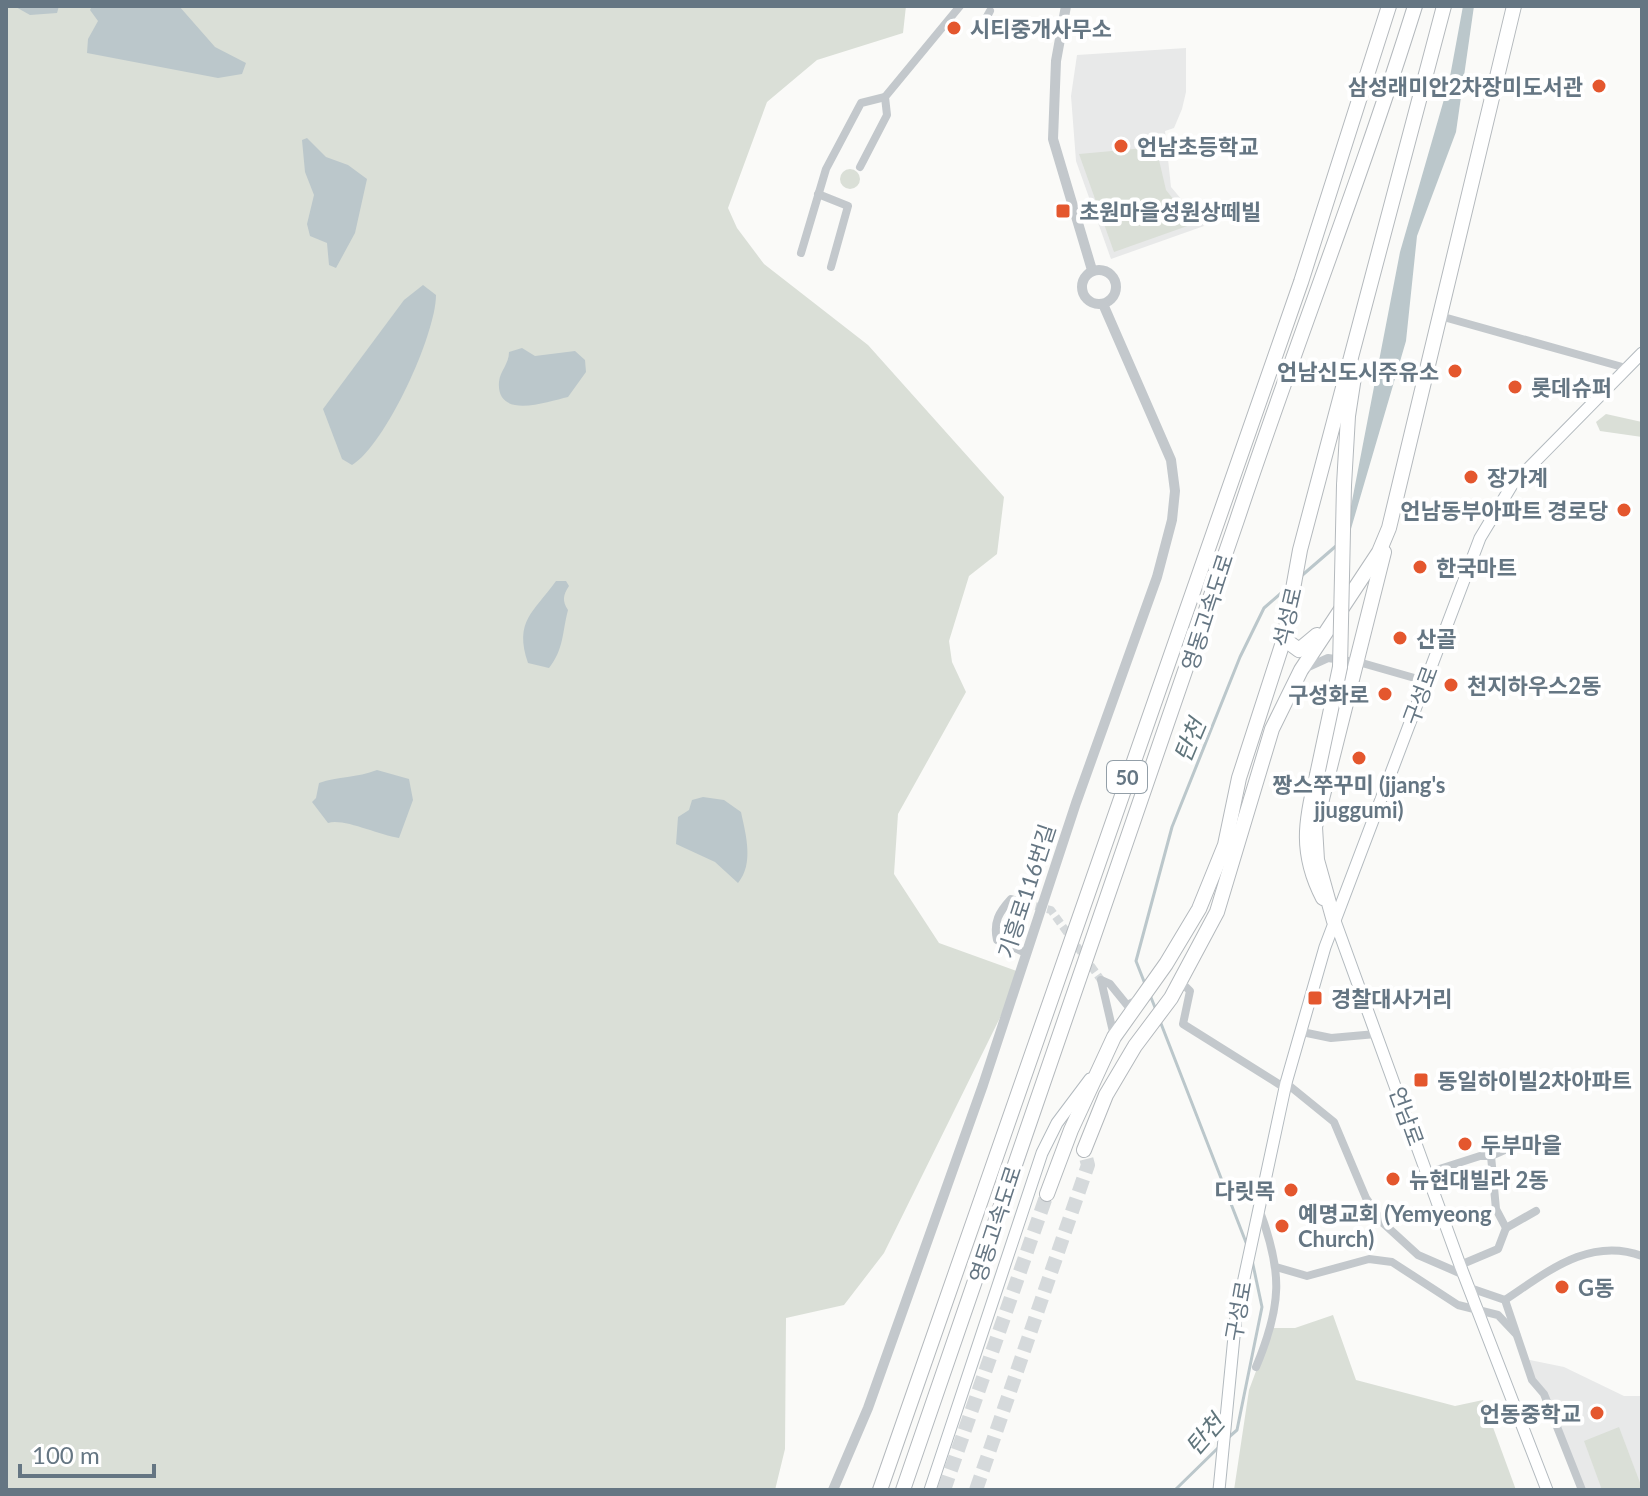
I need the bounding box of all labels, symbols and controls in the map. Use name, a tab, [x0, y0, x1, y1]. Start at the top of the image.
place label: 시티중개사무소	[970, 15, 1112, 42]
marker: 시티중개사무소	[945, 19, 963, 37]
place label: 삼성래미안2차장미도서관	[1348, 73, 1583, 100]
marker: 삼성래미안2차장미도서관	[1590, 77, 1608, 95]
place label: 언남초등학교	[1137, 133, 1258, 160]
marker: 언남초등학교	[1112, 137, 1130, 155]
place label: 초원마을성원상떼빌	[1079, 198, 1261, 225]
marker: 초원마을성원상떼빌	[1054, 202, 1072, 220]
place label: 언남신도시주유소	[1277, 358, 1439, 385]
marker: 언남신도시주유소	[1446, 362, 1464, 380]
place label: 롯데슈퍼	[1531, 374, 1612, 401]
marker: 롯데슈퍼	[1506, 378, 1524, 396]
place label: 장가계	[1487, 464, 1548, 491]
marker: 장가계	[1462, 468, 1480, 486]
place label: 언남동부아파트 경로당	[1400, 497, 1608, 524]
marker: 언남동부아파트 경로당	[1615, 501, 1633, 519]
street label: 영동고속도로	[1175, 550, 1239, 674]
place label: 한국마트	[1436, 554, 1517, 581]
marker: 한국마트	[1411, 558, 1429, 576]
street label: 석성로	[1267, 584, 1307, 650]
place label: 산골	[1416, 625, 1456, 652]
marker: 산골	[1391, 629, 1409, 647]
street label: 구성로	[1397, 662, 1443, 728]
place label: 천지하우스2동	[1467, 672, 1601, 699]
marker: 천지하우스2동	[1442, 676, 1460, 694]
place label: 구성화로	[1288, 681, 1369, 708]
marker: 구성화로	[1376, 685, 1394, 703]
water label: 탄천	[1167, 711, 1212, 766]
marker: 짱스쭈꾸미 (jjang's jjuggumi)	[1350, 749, 1368, 767]
road number: 50	[1107, 761, 1147, 793]
place label: 짱스쭈꾸미 (jjang's jjuggumi)	[1273, 771, 1446, 823]
street label: 기흥로116번길	[992, 820, 1060, 962]
place label: 경찰대사거리	[1331, 985, 1452, 1012]
marker: 경찰대사거리	[1306, 989, 1324, 1007]
place label: 동일하이빌2차아파트	[1437, 1067, 1632, 1094]
marker: 동일하이빌2차아파트	[1412, 1071, 1430, 1089]
street label: 언남로	[1384, 1083, 1430, 1149]
place label: 두부마을	[1481, 1131, 1562, 1158]
marker: 두부마을	[1456, 1135, 1474, 1153]
street label: 영동고속도로	[963, 1162, 1027, 1286]
place label: 뉴현대빌라 2동	[1409, 1166, 1549, 1193]
marker: 뉴현대빌라 2동	[1384, 1170, 1402, 1188]
place label: 다릿목	[1214, 1177, 1275, 1204]
marker: 다릿목	[1282, 1181, 1300, 1199]
place label: 예명교회 (Yemyeong Church)	[1298, 1200, 1492, 1252]
marker: 예명교회 (Yemyeong Church)	[1273, 1217, 1291, 1235]
place label: G동	[1578, 1274, 1614, 1301]
marker: G동	[1553, 1278, 1571, 1296]
street label: 구성로	[1219, 1279, 1257, 1343]
place label: 언동중학교	[1480, 1400, 1581, 1427]
marker: 언동중학교	[1588, 1404, 1606, 1422]
water label: 탄천	[1179, 1406, 1231, 1460]
scale bar	[20, 1428, 154, 1478]
text: 100 m	[32, 1440, 100, 1469]

